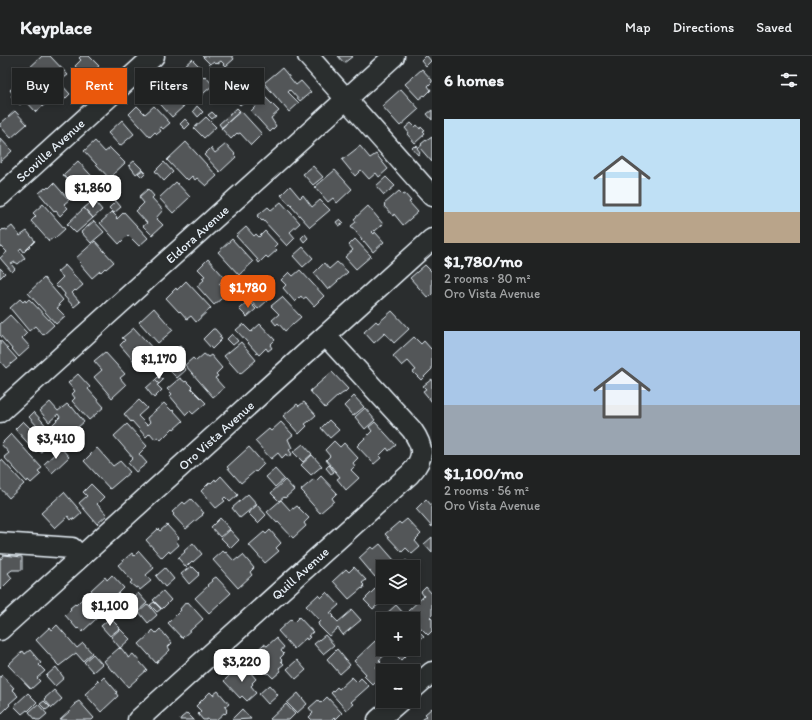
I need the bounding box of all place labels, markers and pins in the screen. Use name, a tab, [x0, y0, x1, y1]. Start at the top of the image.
pin: $1,860	[60, 175, 126, 209]
pin: $1,780	[215, 275, 281, 309]
pin: $1,170	[126, 346, 192, 380]
pin: $3,410	[23, 426, 89, 460]
pin: $1,100	[77, 593, 143, 627]
pin: $3,220	[209, 649, 275, 683]

